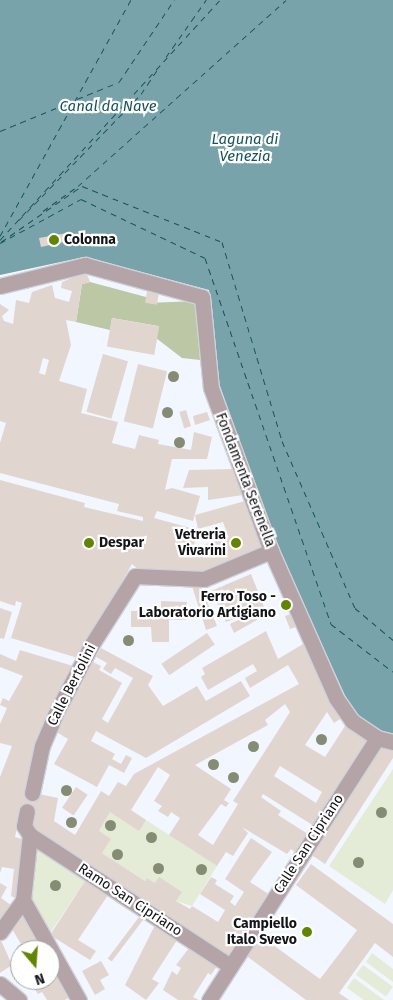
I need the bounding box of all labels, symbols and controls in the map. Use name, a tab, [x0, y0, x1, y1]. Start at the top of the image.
water label: Canal da Nave	[60, 98, 156, 116]
water label: Laguna di Venezia	[212, 130, 278, 165]
place label: Colonna	[64, 232, 116, 248]
marker: Colonna	[48, 234, 60, 246]
street label: Fondamenta Serenella	[212, 411, 278, 549]
place label: Vetreria Vivarini	[175, 527, 226, 560]
place label: Despar	[99, 535, 144, 551]
marker: Despar	[83, 537, 95, 549]
marker: Vetreria Vivarini	[230, 537, 242, 549]
place label: Ferro Toso - Laboratorio Artigiano	[139, 589, 276, 622]
marker: Ferro Toso - Laboratorio Artigiano	[280, 599, 292, 611]
street label: Calle Bertolini	[44, 641, 100, 729]
street label: Calle San Cipriano	[271, 791, 347, 897]
street label: Ramo San Cipriano	[75, 860, 185, 940]
place label: Campiello Italo Svevo	[227, 916, 297, 949]
marker: Campiello Italo Svevo	[301, 926, 313, 938]
north arrow	[10, 940, 60, 990]
text: N	[32, 969, 47, 988]

